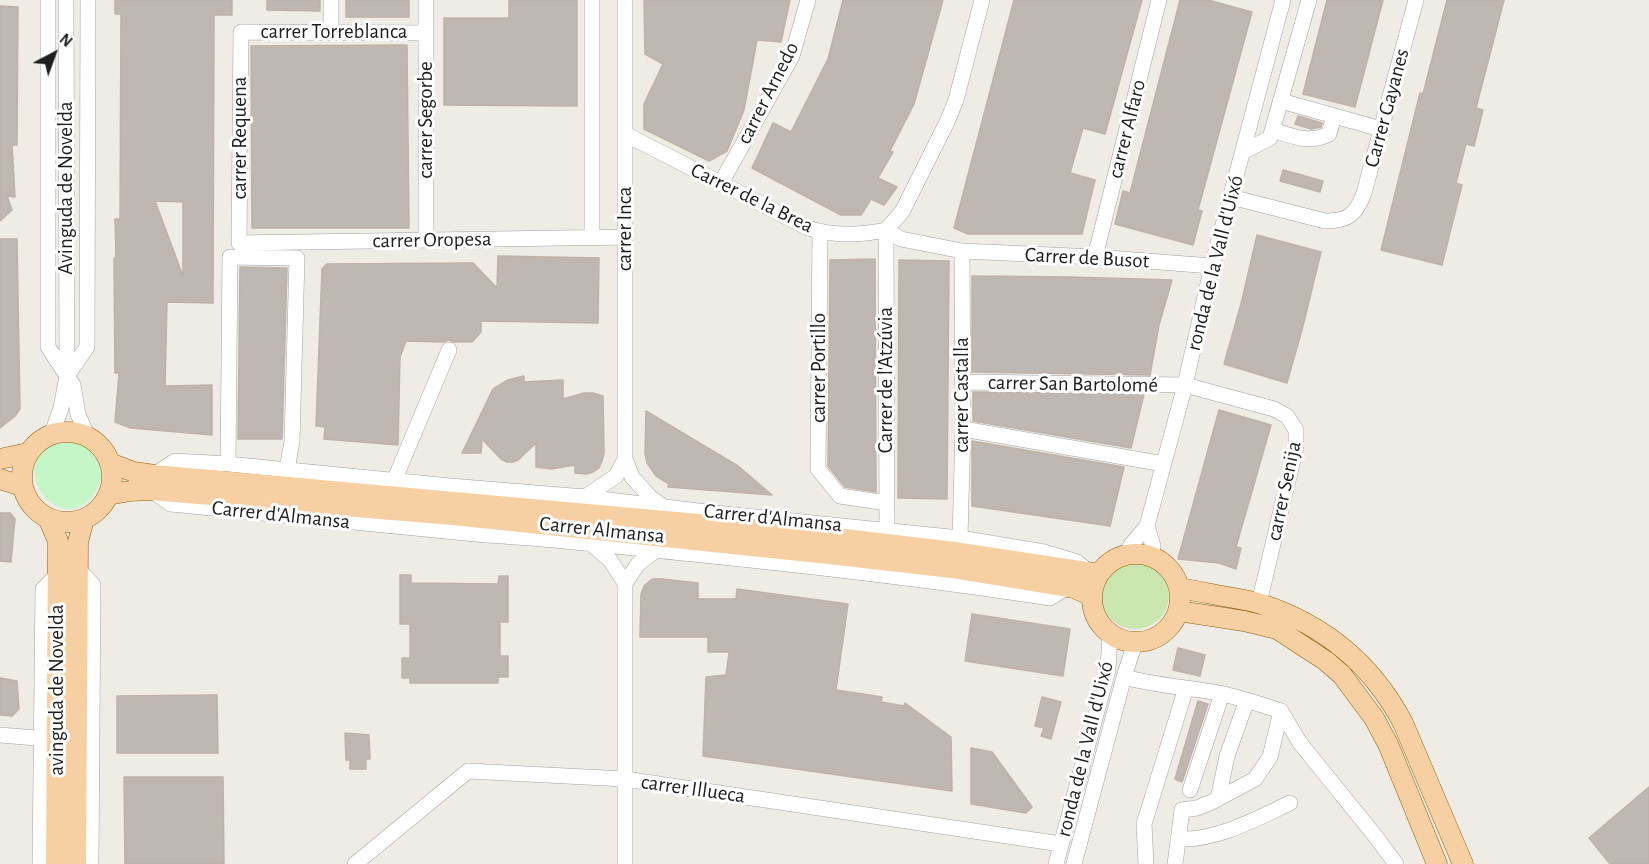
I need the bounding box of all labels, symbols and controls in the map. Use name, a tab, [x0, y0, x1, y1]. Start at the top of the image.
street label: carrer Torreblanca	[261, 19, 407, 45]
north arrow	[24, 24, 84, 84]
text: N	[56, 31, 75, 50]
street label: carrer Arnedo	[732, 38, 804, 148]
street label: Carrer Gayanes	[1359, 46, 1415, 170]
street label: carrer Segorbe	[413, 61, 439, 179]
street label: carrer Requena	[227, 76, 253, 200]
street label: carrer Alfaro	[1103, 77, 1151, 181]
street label: Avinguda de Novelda	[53, 101, 79, 275]
street label: Carrer de la Brea	[686, 157, 818, 239]
street label: ronda de la Vall d'Uixó	[1181, 173, 1249, 353]
street label: carrer Inca	[612, 187, 638, 271]
street label: carrer Oropesa	[372, 226, 492, 254]
street label: Carrer de Busot	[1024, 242, 1150, 274]
street label: Carrer de l'Atzúvia	[873, 307, 899, 453]
street label: carrer Portillo	[806, 313, 832, 423]
street label: carrer Castalla	[949, 337, 975, 453]
street label: carrer San Bartolomé	[988, 370, 1158, 398]
street label: carrer Senija	[1261, 439, 1307, 543]
street label: Carrer d'Almansa	[211, 495, 351, 535]
street label: Carrer d'Almansa	[703, 498, 843, 538]
street label: Carrer Almansa	[538, 511, 666, 549]
street label: avinguda de Novelda	[44, 604, 70, 776]
street label: ronda de la Vall d'Uixó	[1051, 659, 1119, 839]
street label: carrer Illueca	[639, 769, 747, 809]

